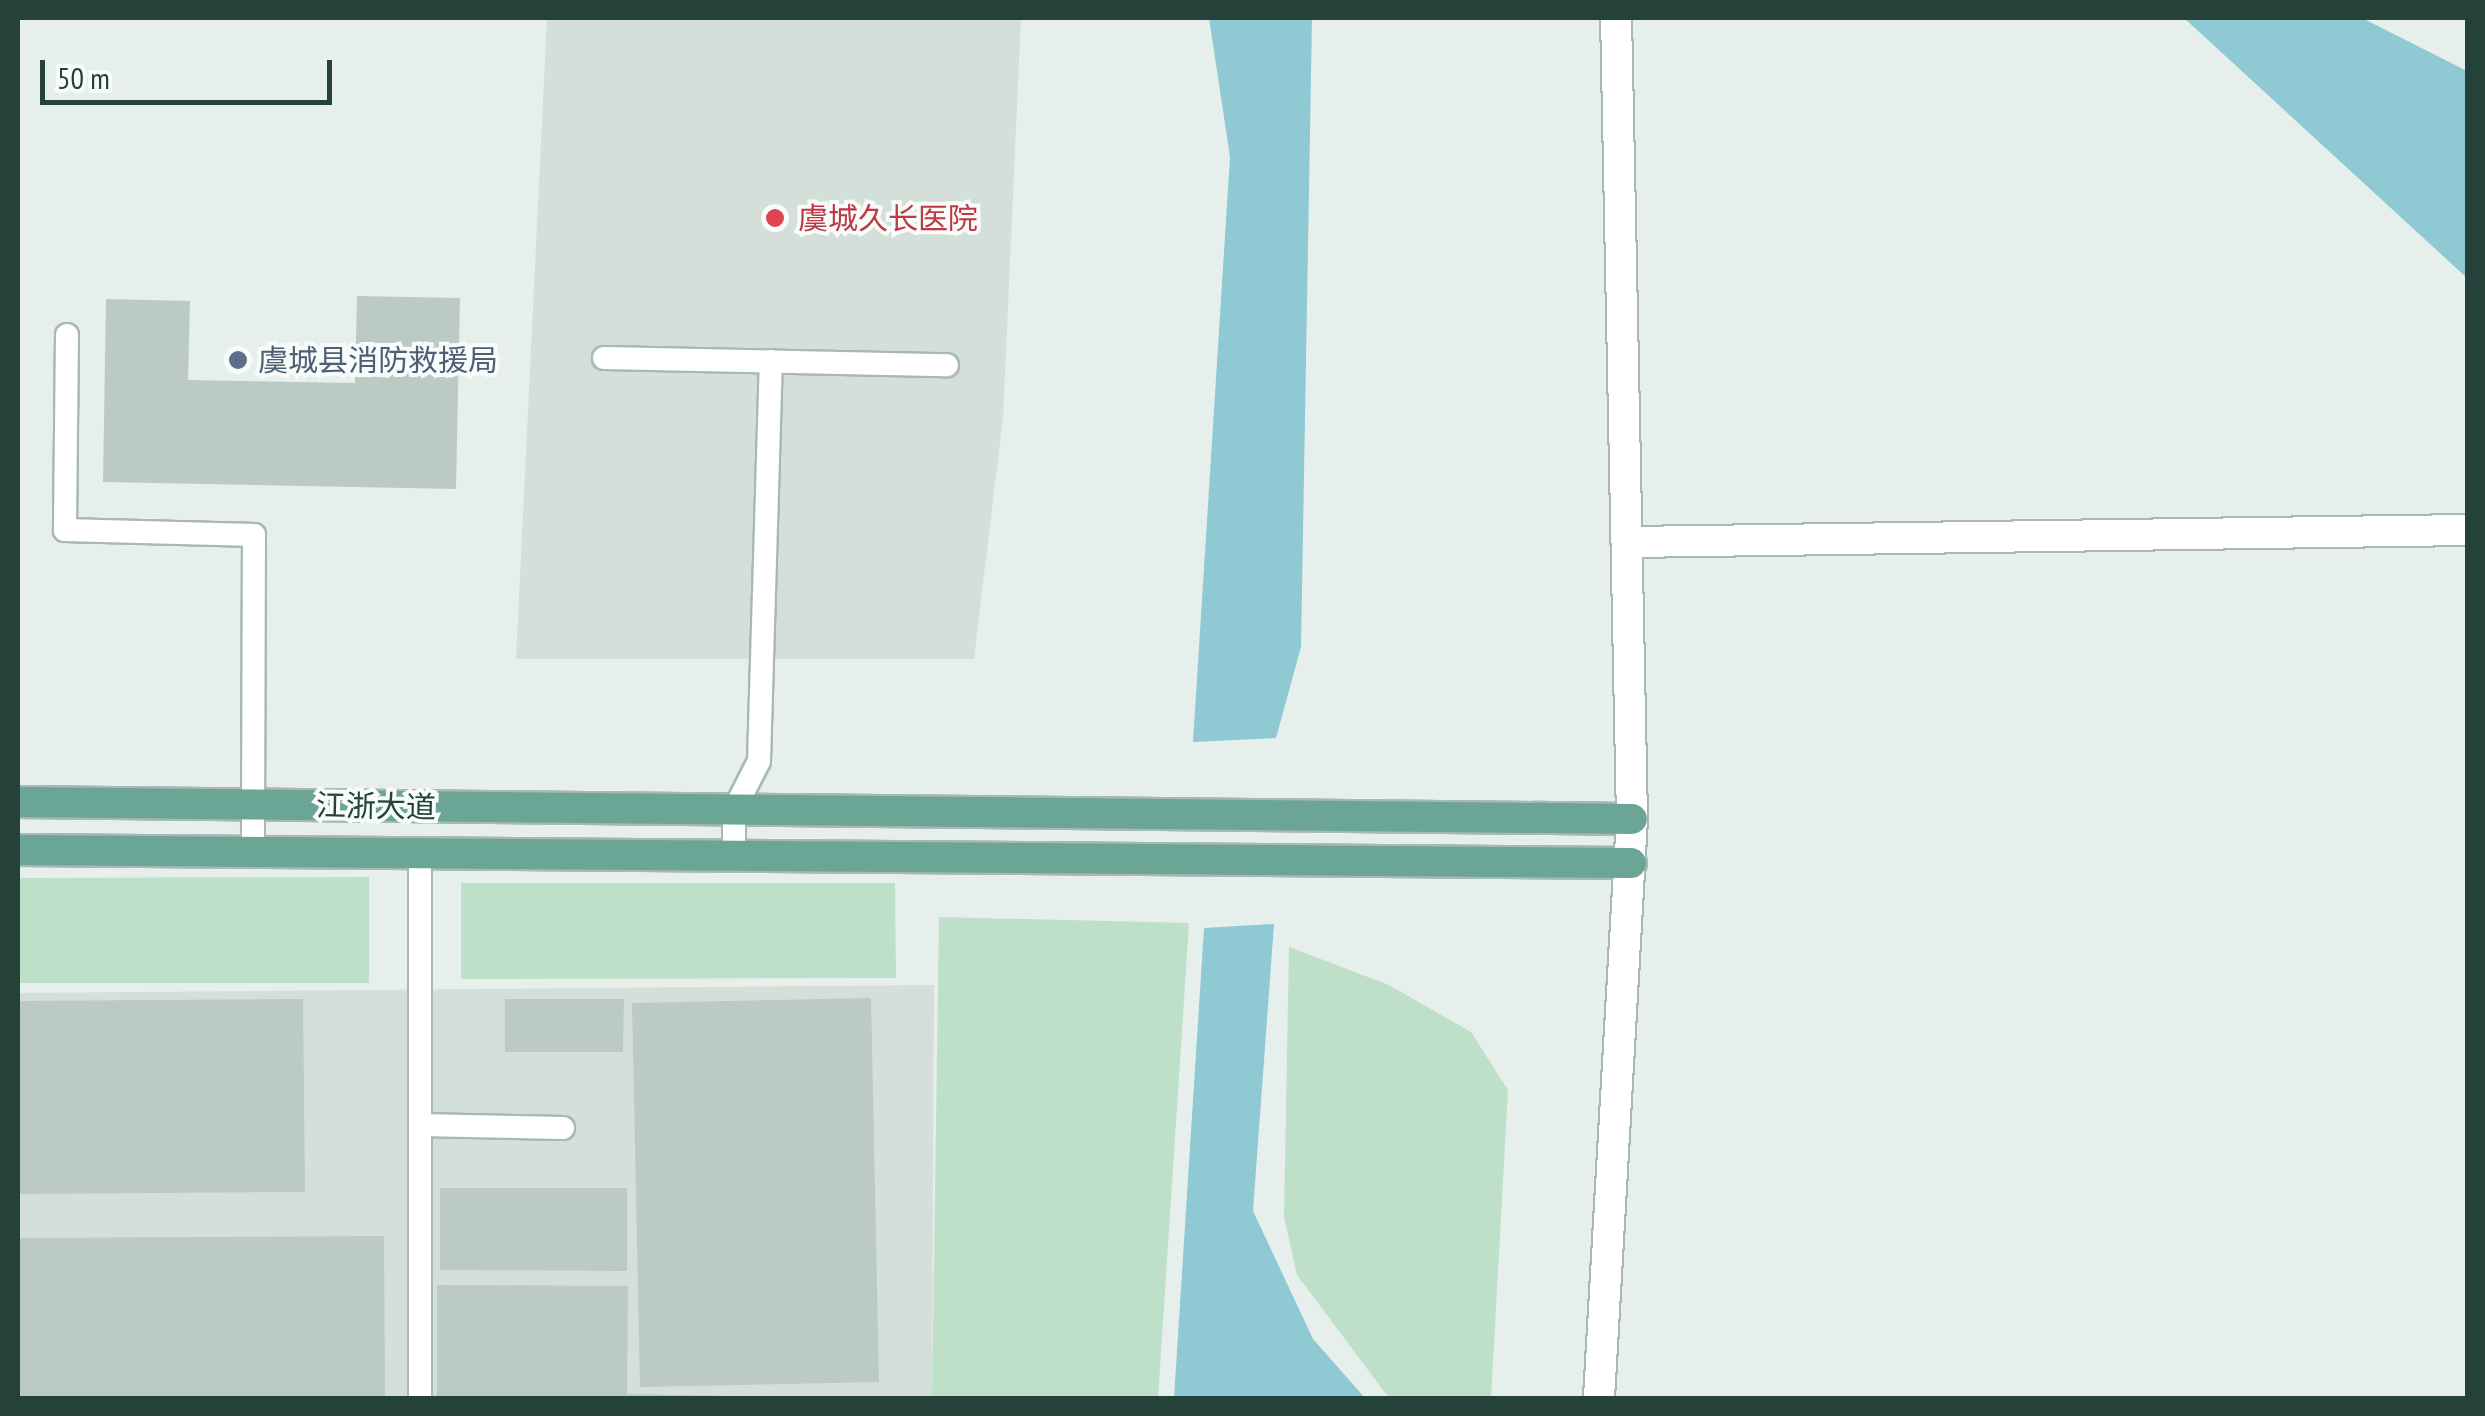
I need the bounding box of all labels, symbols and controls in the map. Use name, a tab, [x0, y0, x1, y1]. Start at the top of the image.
scale bar	[45, 40, 338, 102]
text: 50 m	[57, 58, 110, 97]
place label: 虞城久长医院	[798, 200, 978, 236]
marker: 虞城久长医院	[762, 205, 788, 231]
place label: 虞城县消防救援局	[258, 342, 498, 378]
marker: 虞城县消防救援局	[227, 349, 249, 371]
street label: 江浙大道	[316, 787, 436, 825]

